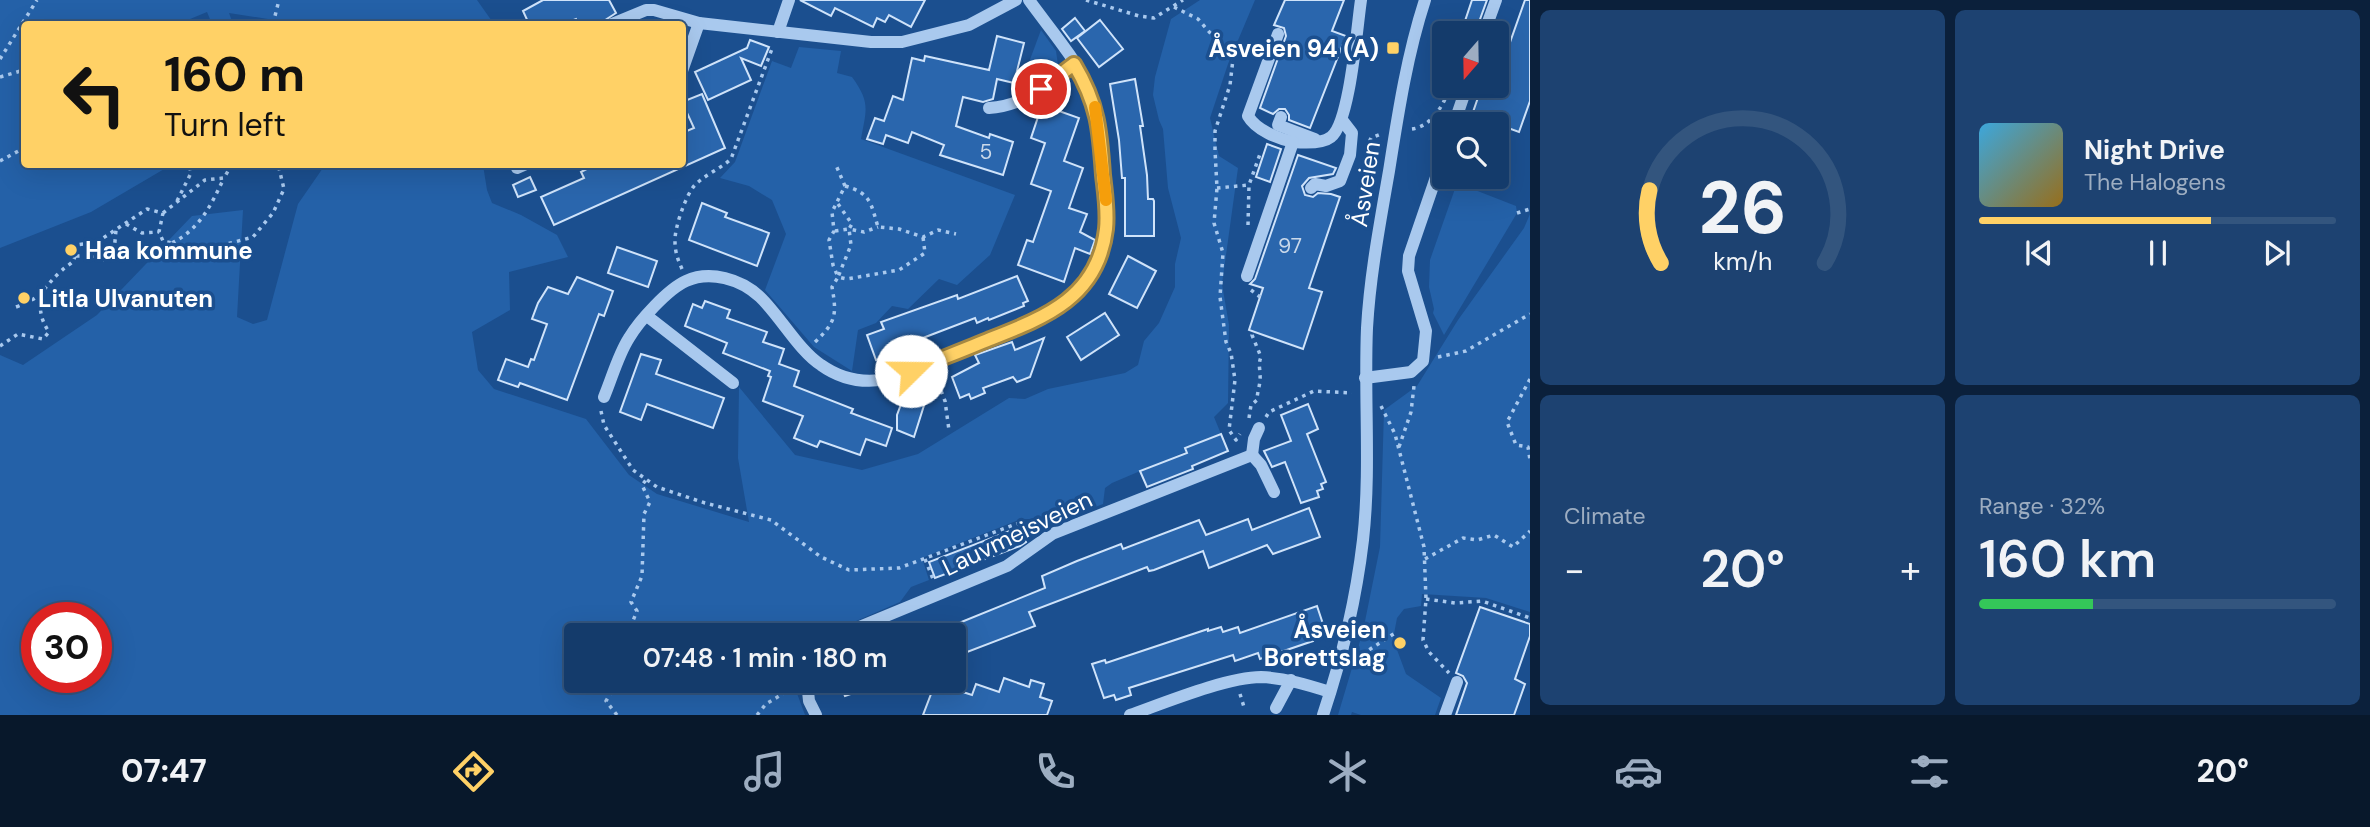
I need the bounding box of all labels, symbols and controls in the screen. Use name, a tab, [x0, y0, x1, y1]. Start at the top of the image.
north arrow	[1432, 21, 1508, 98]
map controls	[1432, 21, 1509, 189]
place label: Åsveien 94 (A)	[1209, 32, 1379, 64]
marker: Åsveien 94 (A)	[1385, 40, 1401, 56]
text: 160 m	[164, 42, 305, 106]
icon: left	[49, 49, 140, 140]
pin	[1011, 59, 1071, 119]
icon: arrive	[1022, 70, 1060, 108]
text: Turn left	[164, 104, 286, 146]
button: search	[1432, 112, 1509, 189]
text: Night Drive	[2084, 133, 2225, 167]
house number: 5	[980, 138, 992, 166]
street label: Åsveien	[1343, 139, 1387, 229]
text: 26	[1698, 162, 1787, 257]
text: The Halogens	[2084, 167, 2226, 197]
house number: 97	[1278, 232, 1302, 260]
icon: previous	[2020, 234, 2058, 272]
icon: pause	[2139, 234, 2177, 272]
icon: next	[2258, 234, 2296, 272]
place label: Haa kommune	[85, 235, 253, 266]
marker: Haa kommune	[63, 242, 79, 258]
text: km/h	[1713, 245, 1772, 278]
place label: Litla Ulvanuten	[38, 283, 213, 314]
marker: Litla Ulvanuten	[16, 290, 32, 306]
position arrow	[874, 334, 948, 408]
street label: Lauvmeisveien	[937, 483, 1097, 583]
text: Range · 32%	[1979, 491, 2105, 521]
text: Climate	[1564, 501, 1646, 531]
text: 160 km	[1979, 525, 2156, 593]
text: 20°	[1700, 535, 1785, 603]
text: −	[1564, 545, 1585, 595]
text: +	[1900, 545, 1921, 595]
speed limit sign: 30	[21, 602, 112, 693]
place label: Åsveien Borettslag	[1264, 613, 1386, 673]
marker: Åsveien Borettslag	[1392, 635, 1408, 651]
text: 07:48 · 1 min · 180 m	[643, 641, 887, 675]
icon: directions	[449, 747, 498, 796]
icon: music	[740, 747, 789, 796]
icon: phone	[1031, 747, 1080, 796]
icon: climate	[1323, 747, 1372, 796]
icon: car	[1614, 747, 1663, 796]
icon: filters	[1905, 747, 1954, 796]
text: 07:47	[121, 750, 207, 792]
text: 20°	[2196, 750, 2249, 792]

